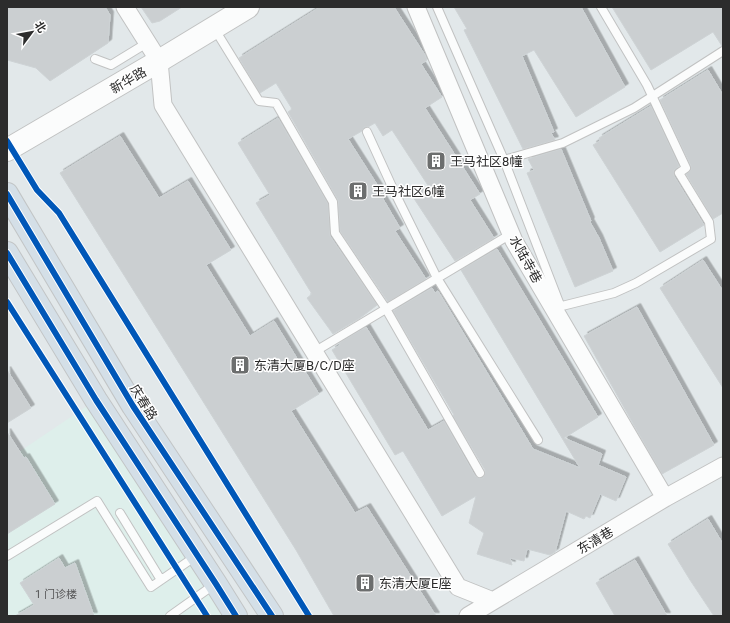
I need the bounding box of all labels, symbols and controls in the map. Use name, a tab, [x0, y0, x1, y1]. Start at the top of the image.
north arrow	[12, 12, 52, 52]
text: 北	[32, 19, 48, 35]
street label: 新华路	[108, 64, 149, 97]
building icon: 王马社区8幢	[425, 150, 447, 172]
place label: 王马社区8幢	[450, 154, 522, 169]
building icon: 王马社区6幢	[347, 180, 369, 202]
place label: 王马社区6幢	[372, 184, 444, 199]
street label: 水陆寺巷	[506, 233, 545, 286]
building icon: 东清大厦B/C/D座	[229, 354, 251, 376]
place label: 东清大厦B/C/D座	[254, 358, 355, 373]
street label: 庆春路	[127, 382, 160, 423]
street label: 东清巷	[575, 524, 616, 557]
building icon: 东清大厦E座	[354, 572, 376, 594]
place label: 东清大厦E座	[379, 576, 451, 591]
house number: 1 门诊楼	[35, 588, 77, 601]

